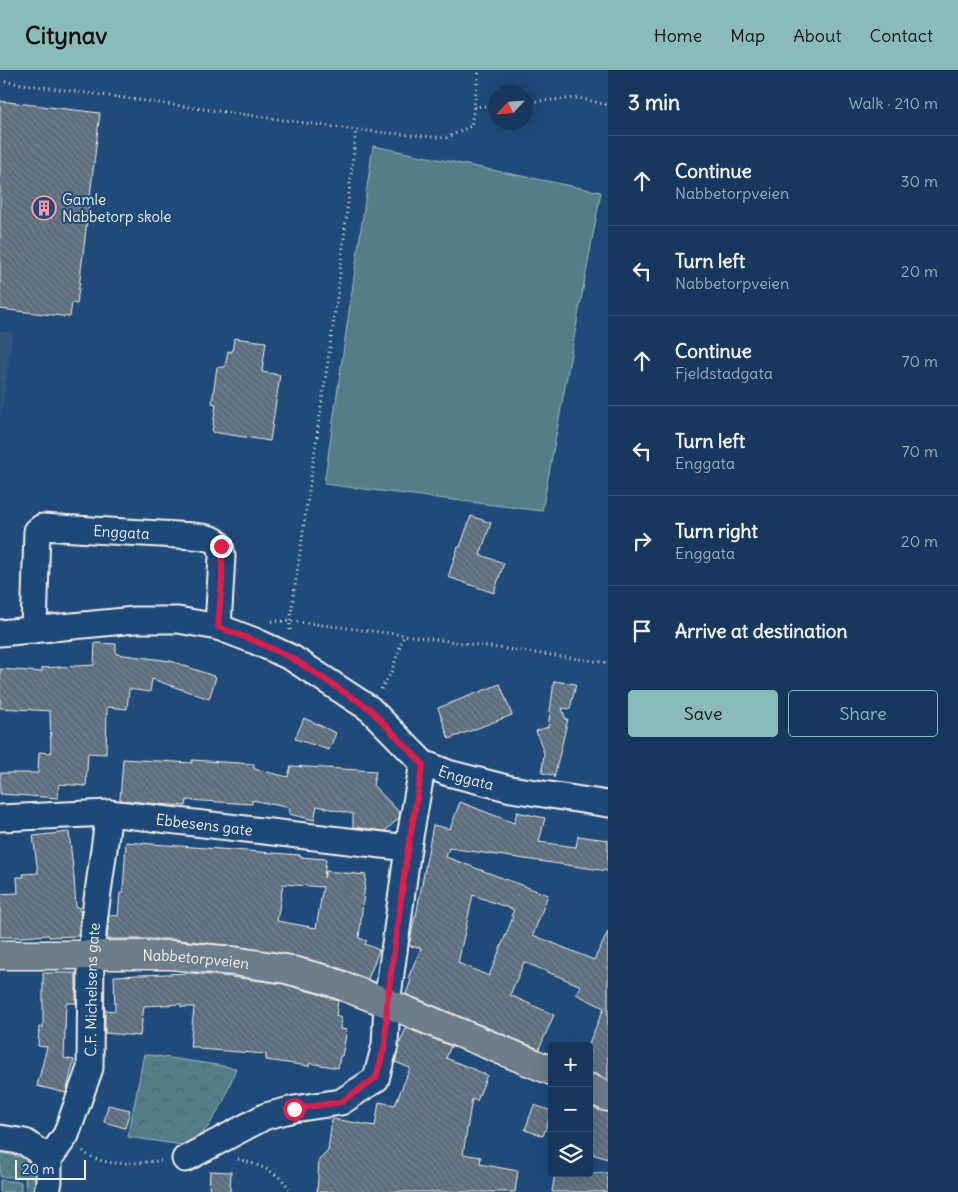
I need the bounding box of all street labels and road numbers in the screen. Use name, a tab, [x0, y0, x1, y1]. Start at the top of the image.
street label: Enggata	[93, 521, 151, 543]
street label: Enggata	[436, 761, 496, 794]
street label: Ebbesens gate	[155, 809, 254, 839]
street label: C.F. Michelsens gate	[81, 922, 104, 1057]
street label: Nabbetorpveien	[142, 945, 251, 973]

